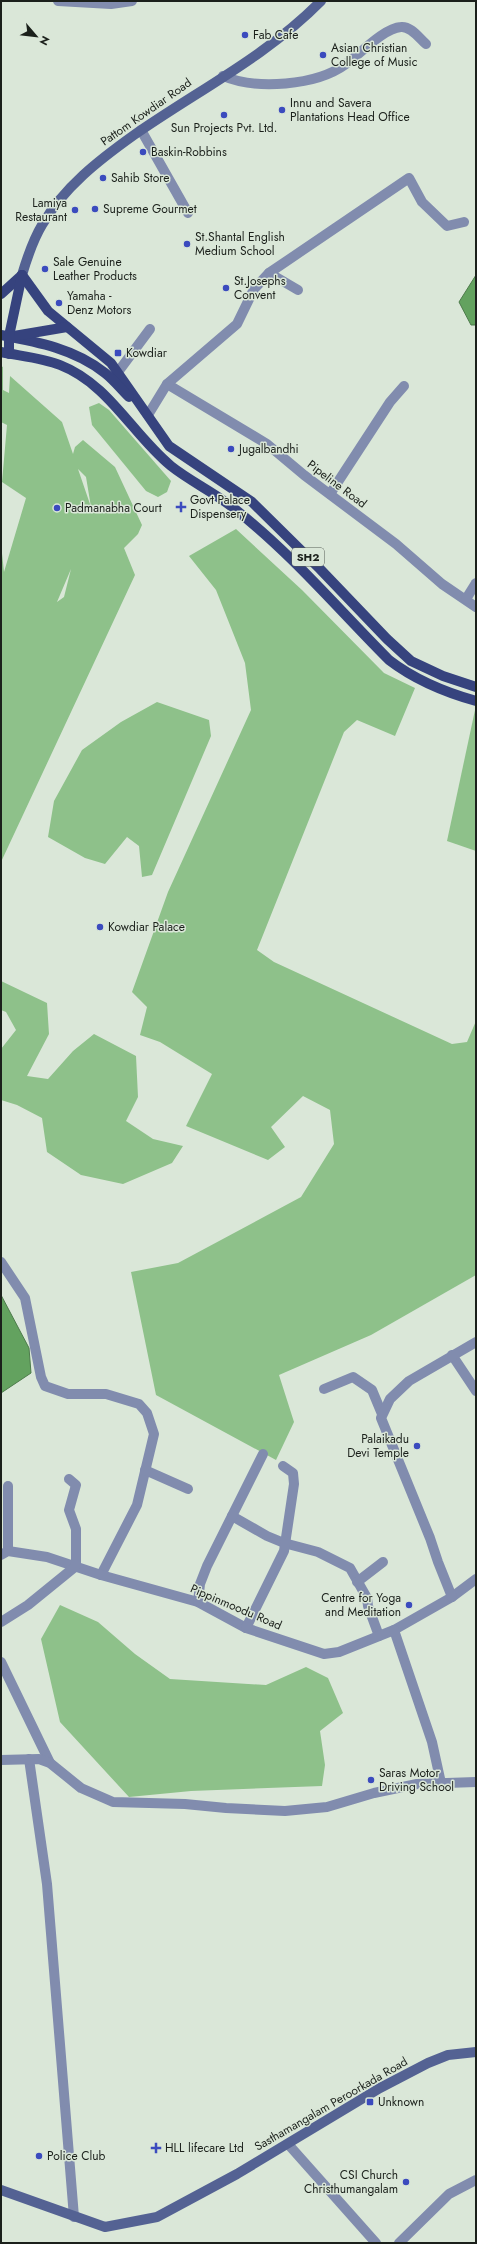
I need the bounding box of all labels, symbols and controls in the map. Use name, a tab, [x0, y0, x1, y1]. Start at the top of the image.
north arrow	[16, 16, 56, 56]
place label: Fab Cafe	[253, 26, 298, 44]
marker: Fab Cafe	[240, 30, 250, 40]
text: N	[36, 33, 54, 48]
place label: Asian Christian College of Music	[331, 39, 418, 71]
marker: Asian Christian College of Music	[318, 50, 328, 60]
street label: Pattom Kowdiar Road	[97, 74, 195, 150]
place label: Innu and Savera Plantations Head Office	[290, 94, 410, 126]
marker: Innu and Savera Plantations Head Office	[277, 105, 287, 115]
marker: Sun Projects Pvt. Ltd.	[219, 110, 229, 120]
place label: Sun Projects Pvt. Ltd.	[171, 119, 277, 137]
place label: Baskin-Robbins	[151, 143, 227, 161]
marker: Baskin-Robbins	[138, 147, 148, 157]
place label: Sahib Store	[111, 169, 169, 187]
marker: Sahib Store	[98, 173, 108, 183]
place label: Lamiya Restaurant	[15, 194, 67, 226]
place label: Supreme Gourmet	[103, 200, 197, 218]
marker: Supreme Gourmet	[90, 204, 100, 214]
marker: Lamiya Restaurant	[70, 205, 80, 215]
place label: St.Shantal English Medium School	[195, 228, 285, 260]
marker: St.Shantal English Medium School	[182, 239, 192, 249]
place label: Sale Genuine Leather Products	[53, 253, 137, 285]
marker: Sale Genuine Leather Products	[40, 264, 50, 274]
place label: St.Josephs Convent	[234, 272, 286, 304]
marker: St.Josephs Convent	[221, 283, 231, 293]
place label: Yamaha - Denz Motors	[67, 287, 132, 319]
marker: Yamaha - Denz Motors	[54, 298, 64, 308]
place label: Kowdiar	[126, 344, 168, 362]
marker: Kowdiar	[113, 348, 123, 358]
place label: Jugalbandhi	[237, 440, 299, 458]
marker: Jugalbandhi	[226, 444, 236, 454]
street label: Pipeline Road	[303, 456, 371, 512]
place label: Govt Palace Dispensery	[190, 491, 250, 523]
place label: Padmanabha Court	[65, 499, 162, 517]
marker: Govt Palace Dispensery	[175, 501, 187, 513]
marker: Padmanabha Court	[52, 503, 62, 513]
road number: SH2	[292, 548, 324, 566]
place label: Kowdiar Palace	[108, 918, 185, 936]
marker: Kowdiar Palace	[95, 922, 105, 932]
place label: Palaikadu Devi Temple	[347, 1430, 409, 1462]
marker: Palaikadu Devi Temple	[412, 1441, 422, 1451]
street label: Pippinmoodu Road	[187, 1580, 285, 1634]
place label: Centre for Yoga and Meditation	[321, 1589, 401, 1621]
marker: Centre for Yoga and Meditation	[404, 1600, 414, 1610]
place label: Saras Motor Driving School	[379, 1764, 454, 1796]
marker: Saras Motor Driving School	[366, 1775, 376, 1785]
street label: Sasthamangalam Peroorkada Road	[251, 2053, 411, 2155]
place label: Unknown	[378, 2093, 424, 2111]
marker: Unknown	[365, 2097, 375, 2107]
place label: HLL lifecare Ltd	[165, 2139, 244, 2157]
marker: HLL lifecare Ltd	[150, 2142, 162, 2154]
place label: Police Club	[47, 2147, 105, 2165]
marker: Police Club	[34, 2151, 44, 2161]
place label: CSI Church Christhumangalam	[304, 2166, 398, 2198]
marker: CSI Church Christhumangalam	[401, 2177, 411, 2187]

